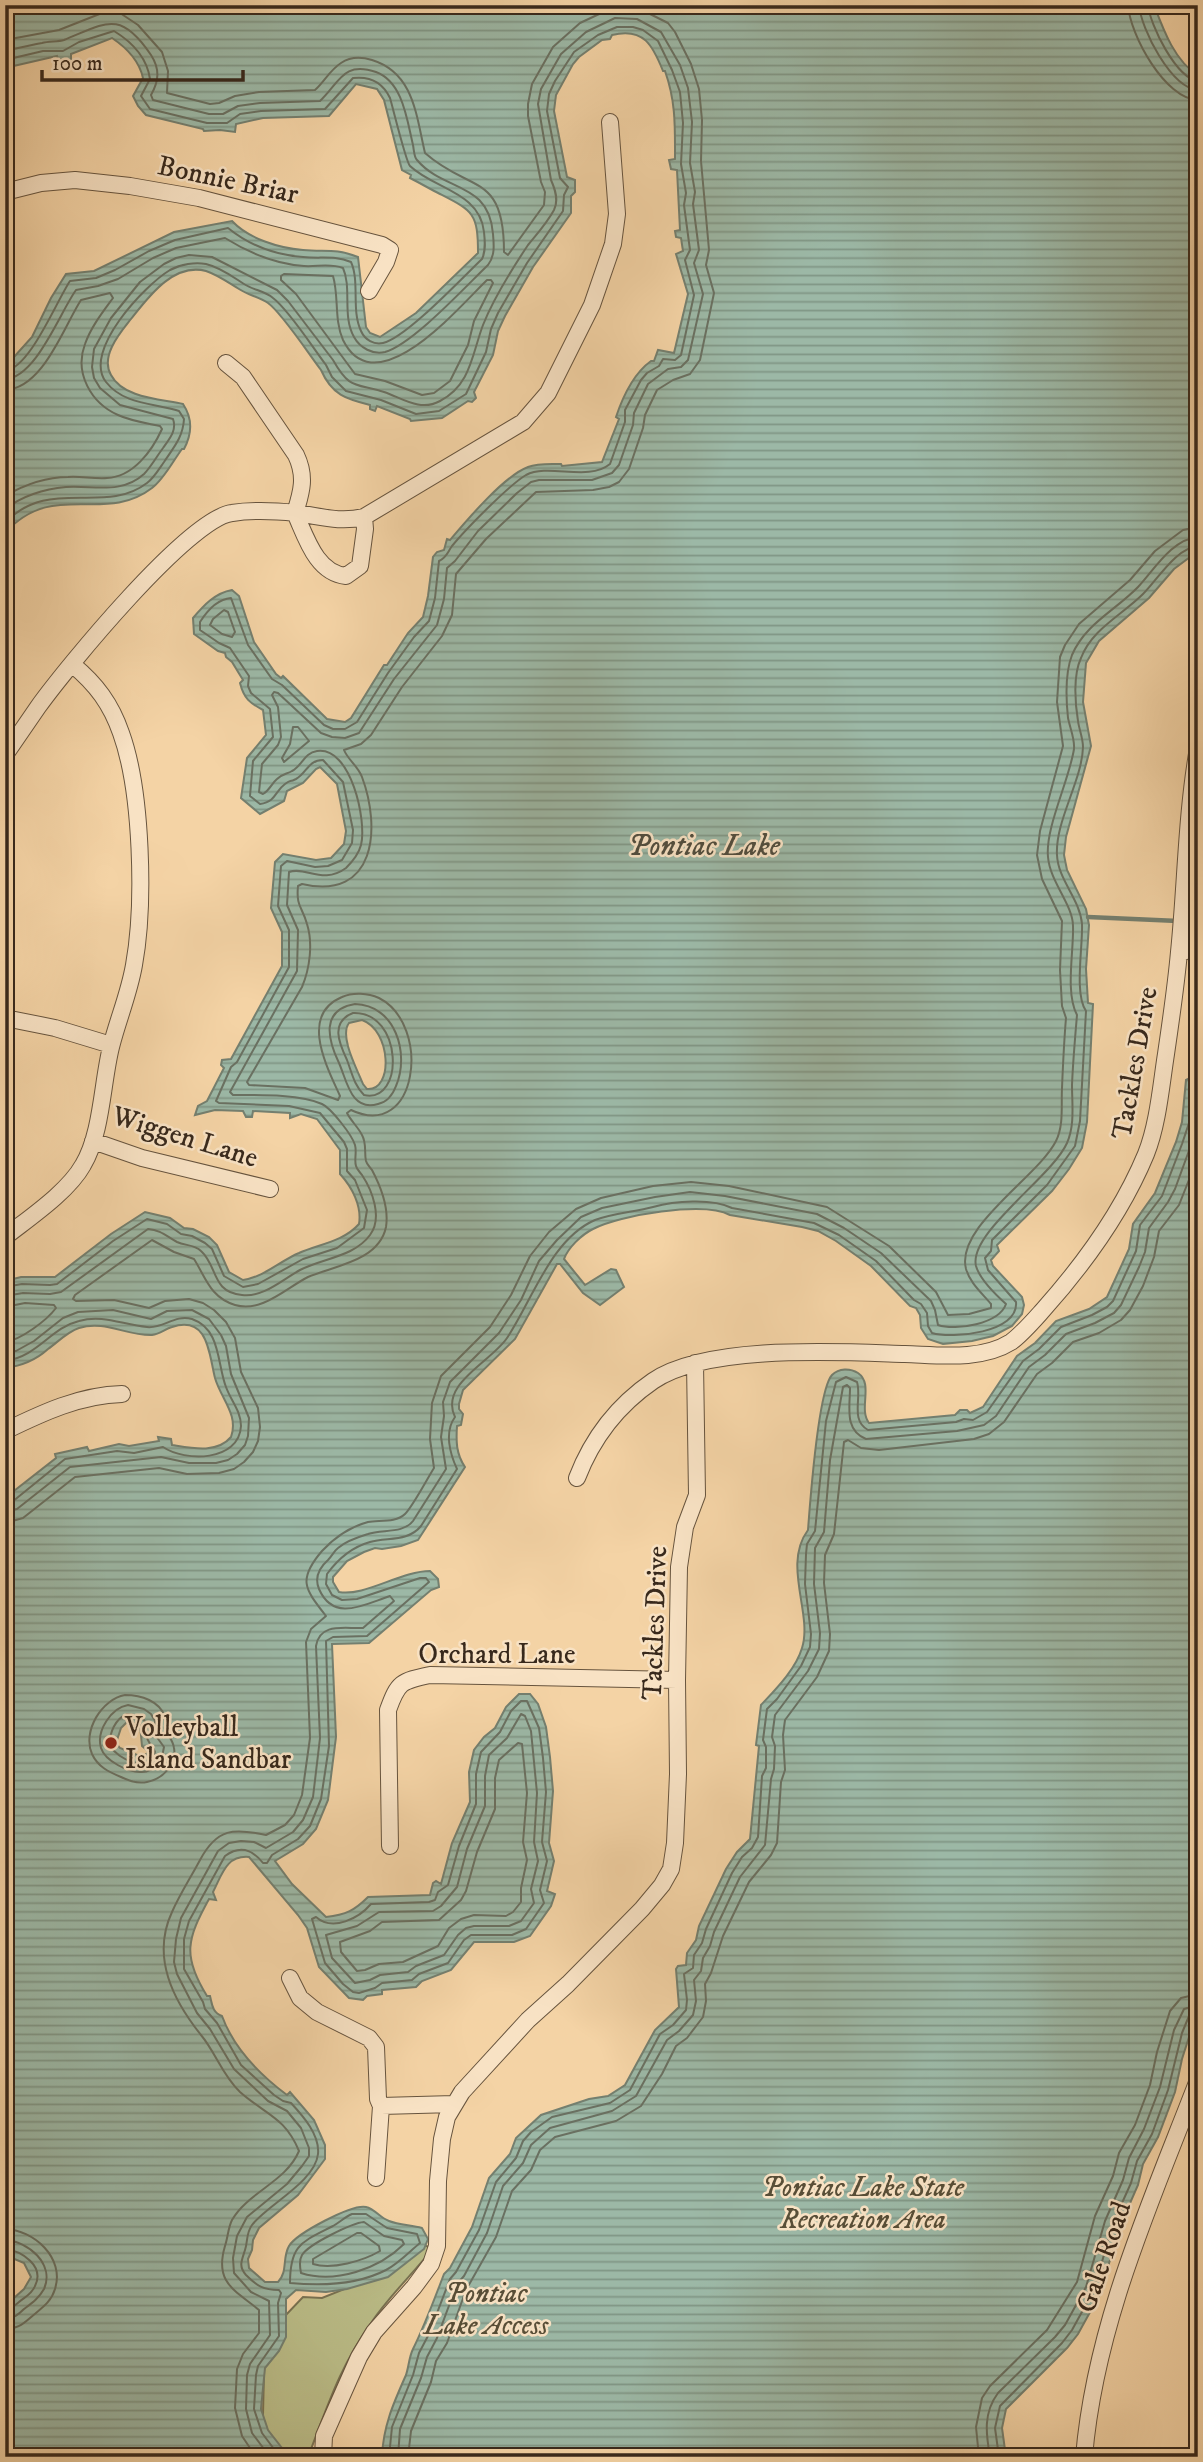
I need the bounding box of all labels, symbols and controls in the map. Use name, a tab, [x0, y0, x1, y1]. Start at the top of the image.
scale bar	[42, 38, 243, 82]
text: 100 m	[52, 51, 103, 77]
street label: Bonnie Briar	[154, 148, 302, 212]
water label: Pontiac Lake	[628, 828, 781, 865]
street label: Tackles Drive	[1104, 984, 1166, 1142]
street label: Wiggen Lane	[107, 1098, 262, 1176]
street label: Tackles Drive	[635, 1545, 675, 1701]
street label: Orchard Lane	[418, 1637, 576, 1672]
place label: Volleyball Island Sandbar	[124, 1710, 292, 1777]
marker: Volleyball Island Sandbar	[103, 1735, 119, 1751]
park label: Pontiac Lake State Recreation Area	[762, 2170, 965, 2237]
street label: Gale Road	[1069, 2197, 1139, 2317]
park label: Pontiac Lake Access	[422, 2276, 549, 2343]

